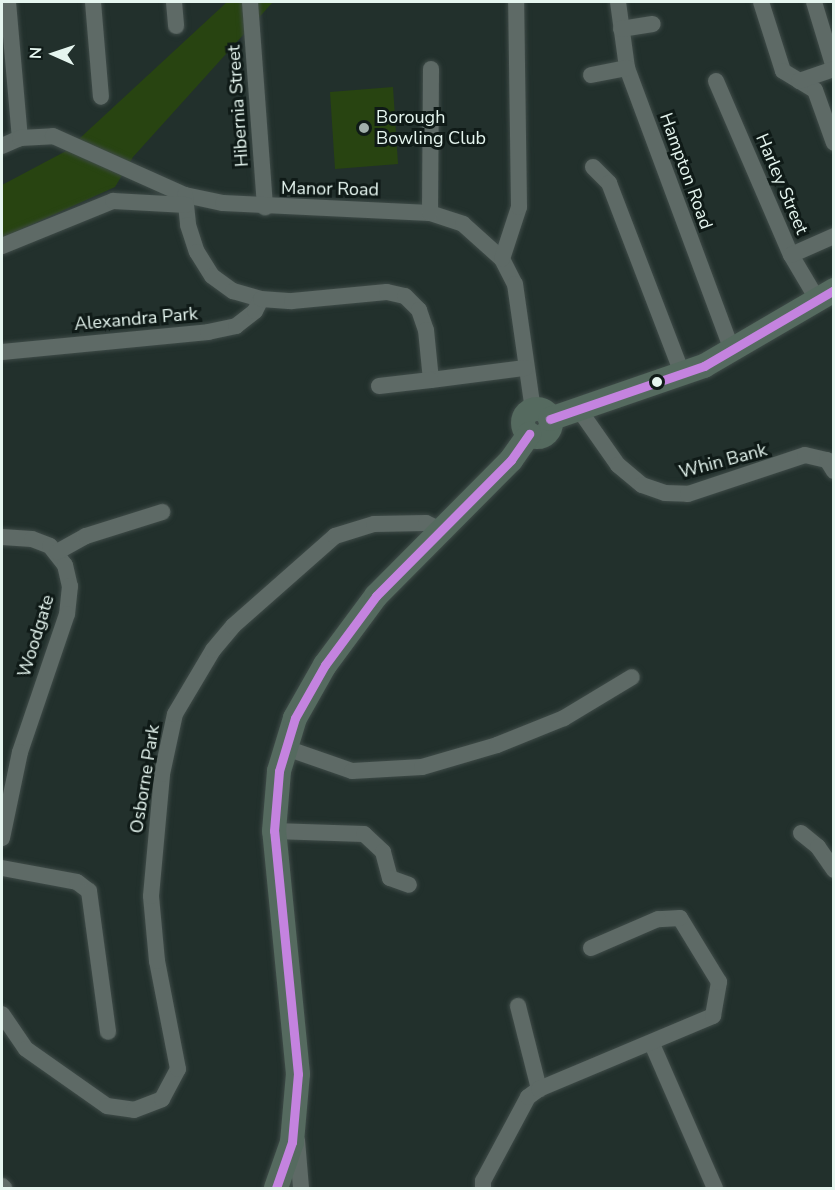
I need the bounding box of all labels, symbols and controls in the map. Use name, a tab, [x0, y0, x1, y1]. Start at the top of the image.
north arrow	[24, 24, 84, 84]
street label: Hibernia Street	[223, 44, 253, 168]
text: N	[25, 47, 47, 60]
place label: Borough Bowling Club	[376, 107, 486, 150]
street label: Hampton Road	[655, 110, 717, 232]
marker: Borough Bowling Club	[357, 121, 371, 135]
street label: Harley Street	[751, 130, 813, 238]
street label: Manor Road	[281, 177, 379, 201]
street label: Alexandra Park	[73, 303, 199, 335]
unlabelled marker	[651, 376, 663, 388]
street label: Whin Bank	[677, 439, 769, 483]
street label: Woodgate	[13, 592, 59, 680]
street label: Osborne Park	[126, 723, 164, 835]

